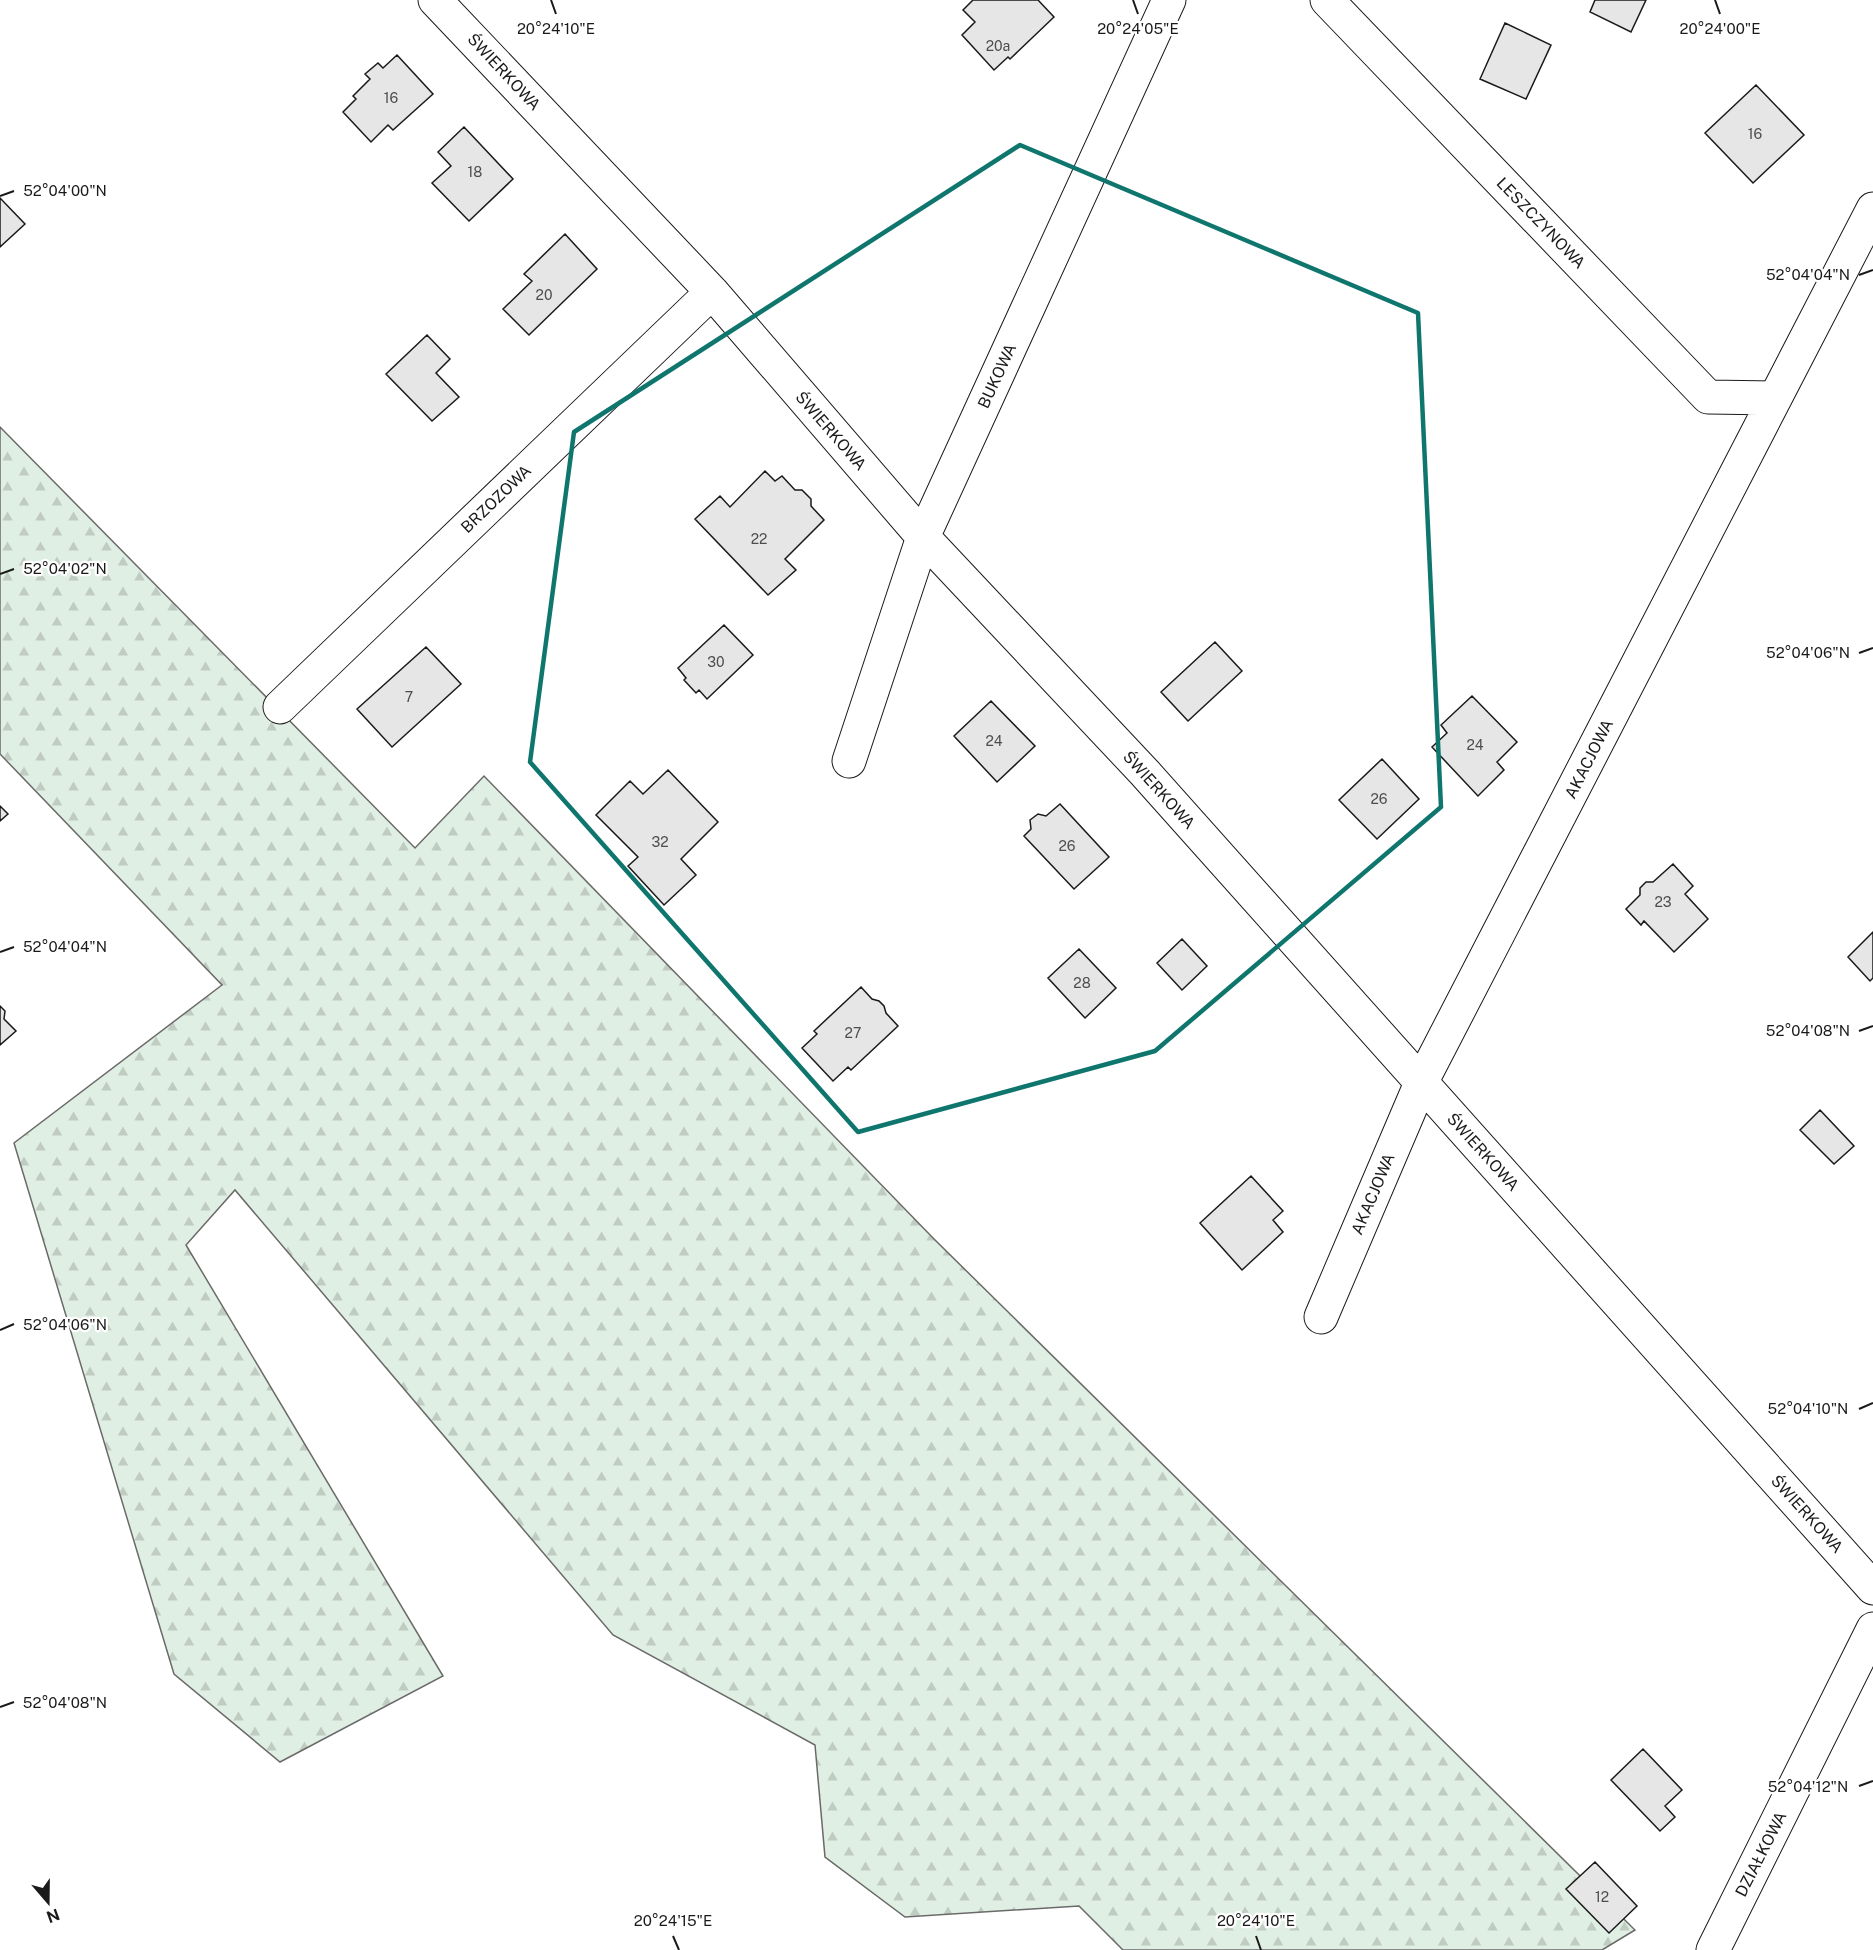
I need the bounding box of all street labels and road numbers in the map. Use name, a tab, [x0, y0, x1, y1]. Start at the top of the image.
street label: ŚWIERKOWA	[464, 29, 545, 114]
street label: LESZCZYNOWA	[1493, 173, 1589, 273]
street label: BUKOWA	[974, 341, 1020, 411]
street label: ŚWIERKOWA	[792, 387, 871, 474]
street label: BRZOZOWA	[457, 461, 535, 537]
street label: AKACJOWA	[1561, 716, 1617, 802]
street label: ŚWIERKOWA	[1119, 746, 1200, 833]
street label: ŚWIERKOWA	[1443, 1108, 1524, 1195]
street label: AKACJOWA	[1347, 1150, 1399, 1238]
street label: ŚWIERKOWA	[1767, 1470, 1848, 1557]
street label: DZIAŁKOWA	[1731, 1808, 1791, 1900]

